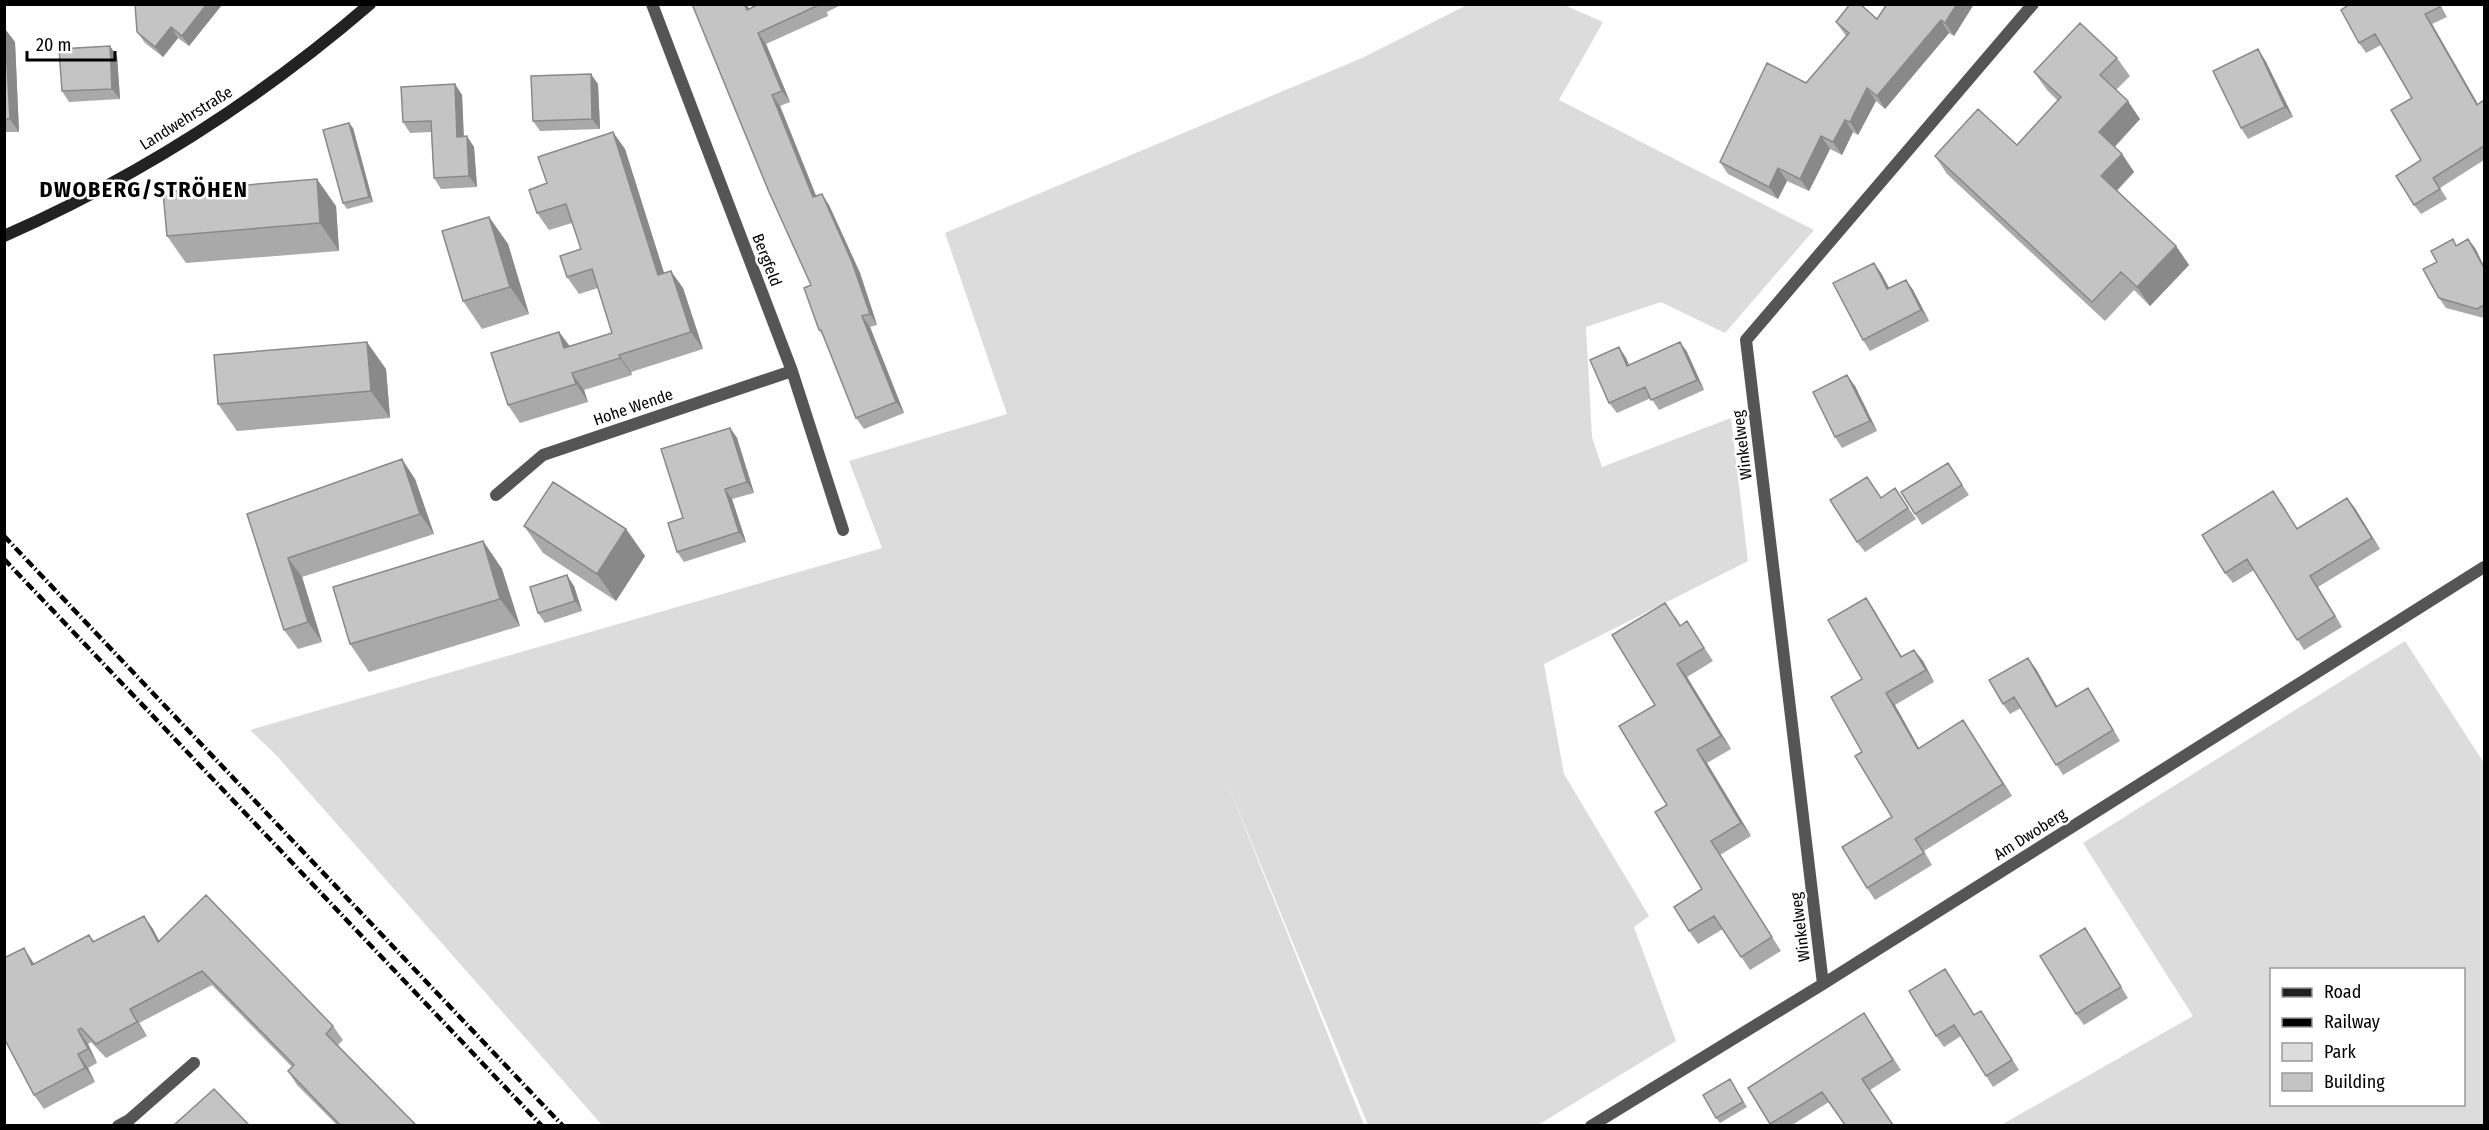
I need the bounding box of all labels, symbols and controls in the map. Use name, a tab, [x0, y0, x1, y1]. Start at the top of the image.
scale bar	[27, 24, 116, 62]
text: 20 m	[36, 34, 71, 56]
street label: Landwehrstraße	[136, 82, 236, 154]
district label: DWOBERG/STRÖHEN	[39, 176, 249, 203]
street label: Bergfeld	[748, 231, 786, 289]
street label: Hohe Wende	[591, 385, 675, 429]
street label: Winkelweg	[1728, 409, 1756, 481]
street label: Am Dwoberg	[1990, 804, 2070, 864]
street label: Winkelweg	[1786, 891, 1814, 963]
legend	[2270, 968, 2465, 1106]
text: Road	[2324, 981, 2361, 1003]
text: Railway	[2324, 1011, 2380, 1033]
text: Park	[2324, 1041, 2357, 1063]
text: Building	[2324, 1071, 2385, 1093]

